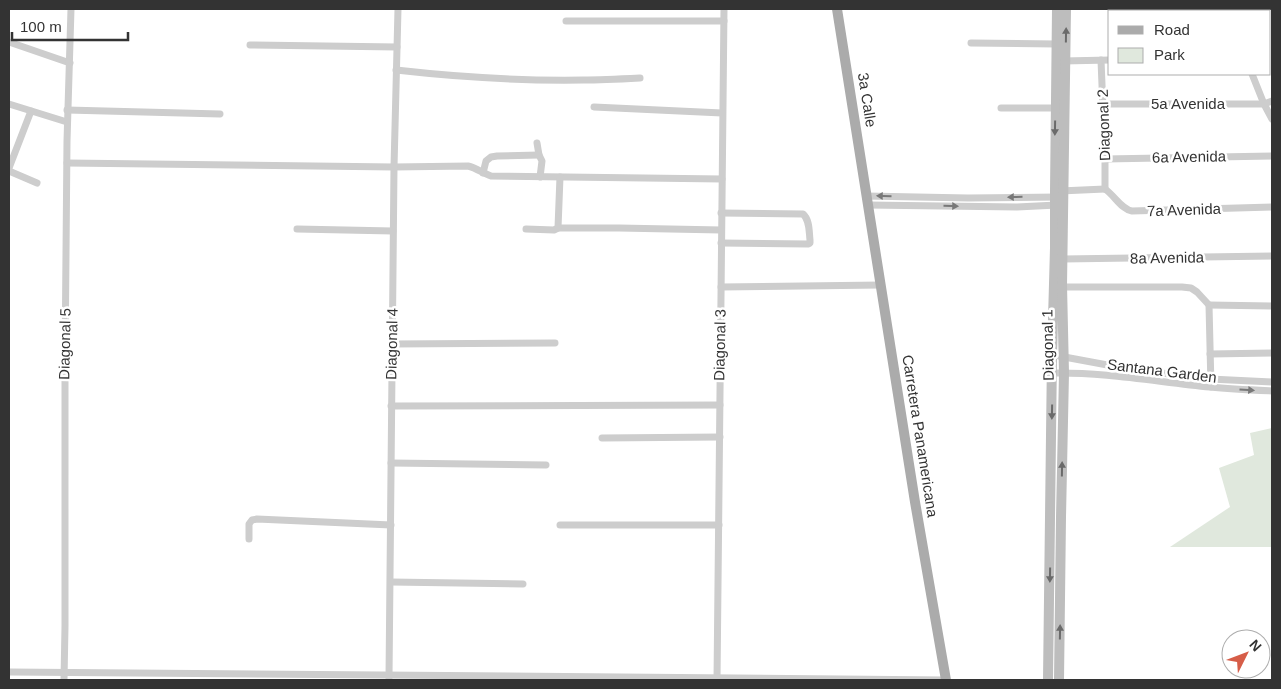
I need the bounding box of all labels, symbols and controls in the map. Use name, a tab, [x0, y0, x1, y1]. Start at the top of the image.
scale bar	[12, 10, 129, 42]
legend	[1108, 10, 1271, 75]
text: 100 m	[20, 18, 62, 35]
text: Road	[1154, 21, 1190, 38]
one-way arrow	[1062, 27, 1070, 43]
text: Park	[1154, 46, 1185, 63]
street label: 3a Calle	[855, 71, 880, 128]
street label: Diagonal 2	[1094, 89, 1113, 161]
street label: 5a Avenida	[1151, 95, 1226, 112]
one-way arrow	[1051, 120, 1059, 136]
street label: 6a Avenida	[1152, 147, 1227, 166]
one-way arrow	[876, 192, 892, 200]
one-way arrow	[1006, 193, 1022, 201]
street label: 7a Avenida	[1147, 200, 1222, 219]
one-way arrow	[943, 202, 959, 210]
street label: 8a Avenida	[1130, 248, 1205, 267]
street label: Diagonal 5	[55, 308, 74, 380]
street label: Diagonal 4	[382, 308, 401, 380]
street label: Diagonal 3	[710, 309, 729, 381]
street label: Diagonal 1	[1038, 309, 1057, 381]
street label: Carretera Panamericana	[899, 353, 942, 519]
street label: Santana Garden	[1106, 355, 1218, 386]
one-way arrow	[1239, 386, 1255, 394]
one-way arrow	[1048, 405, 1056, 421]
one-way arrow	[1058, 461, 1066, 477]
one-way arrow	[1045, 567, 1053, 583]
one-way arrow	[1056, 623, 1064, 639]
north arrow	[1221, 629, 1271, 679]
text: N	[1246, 636, 1265, 654]

